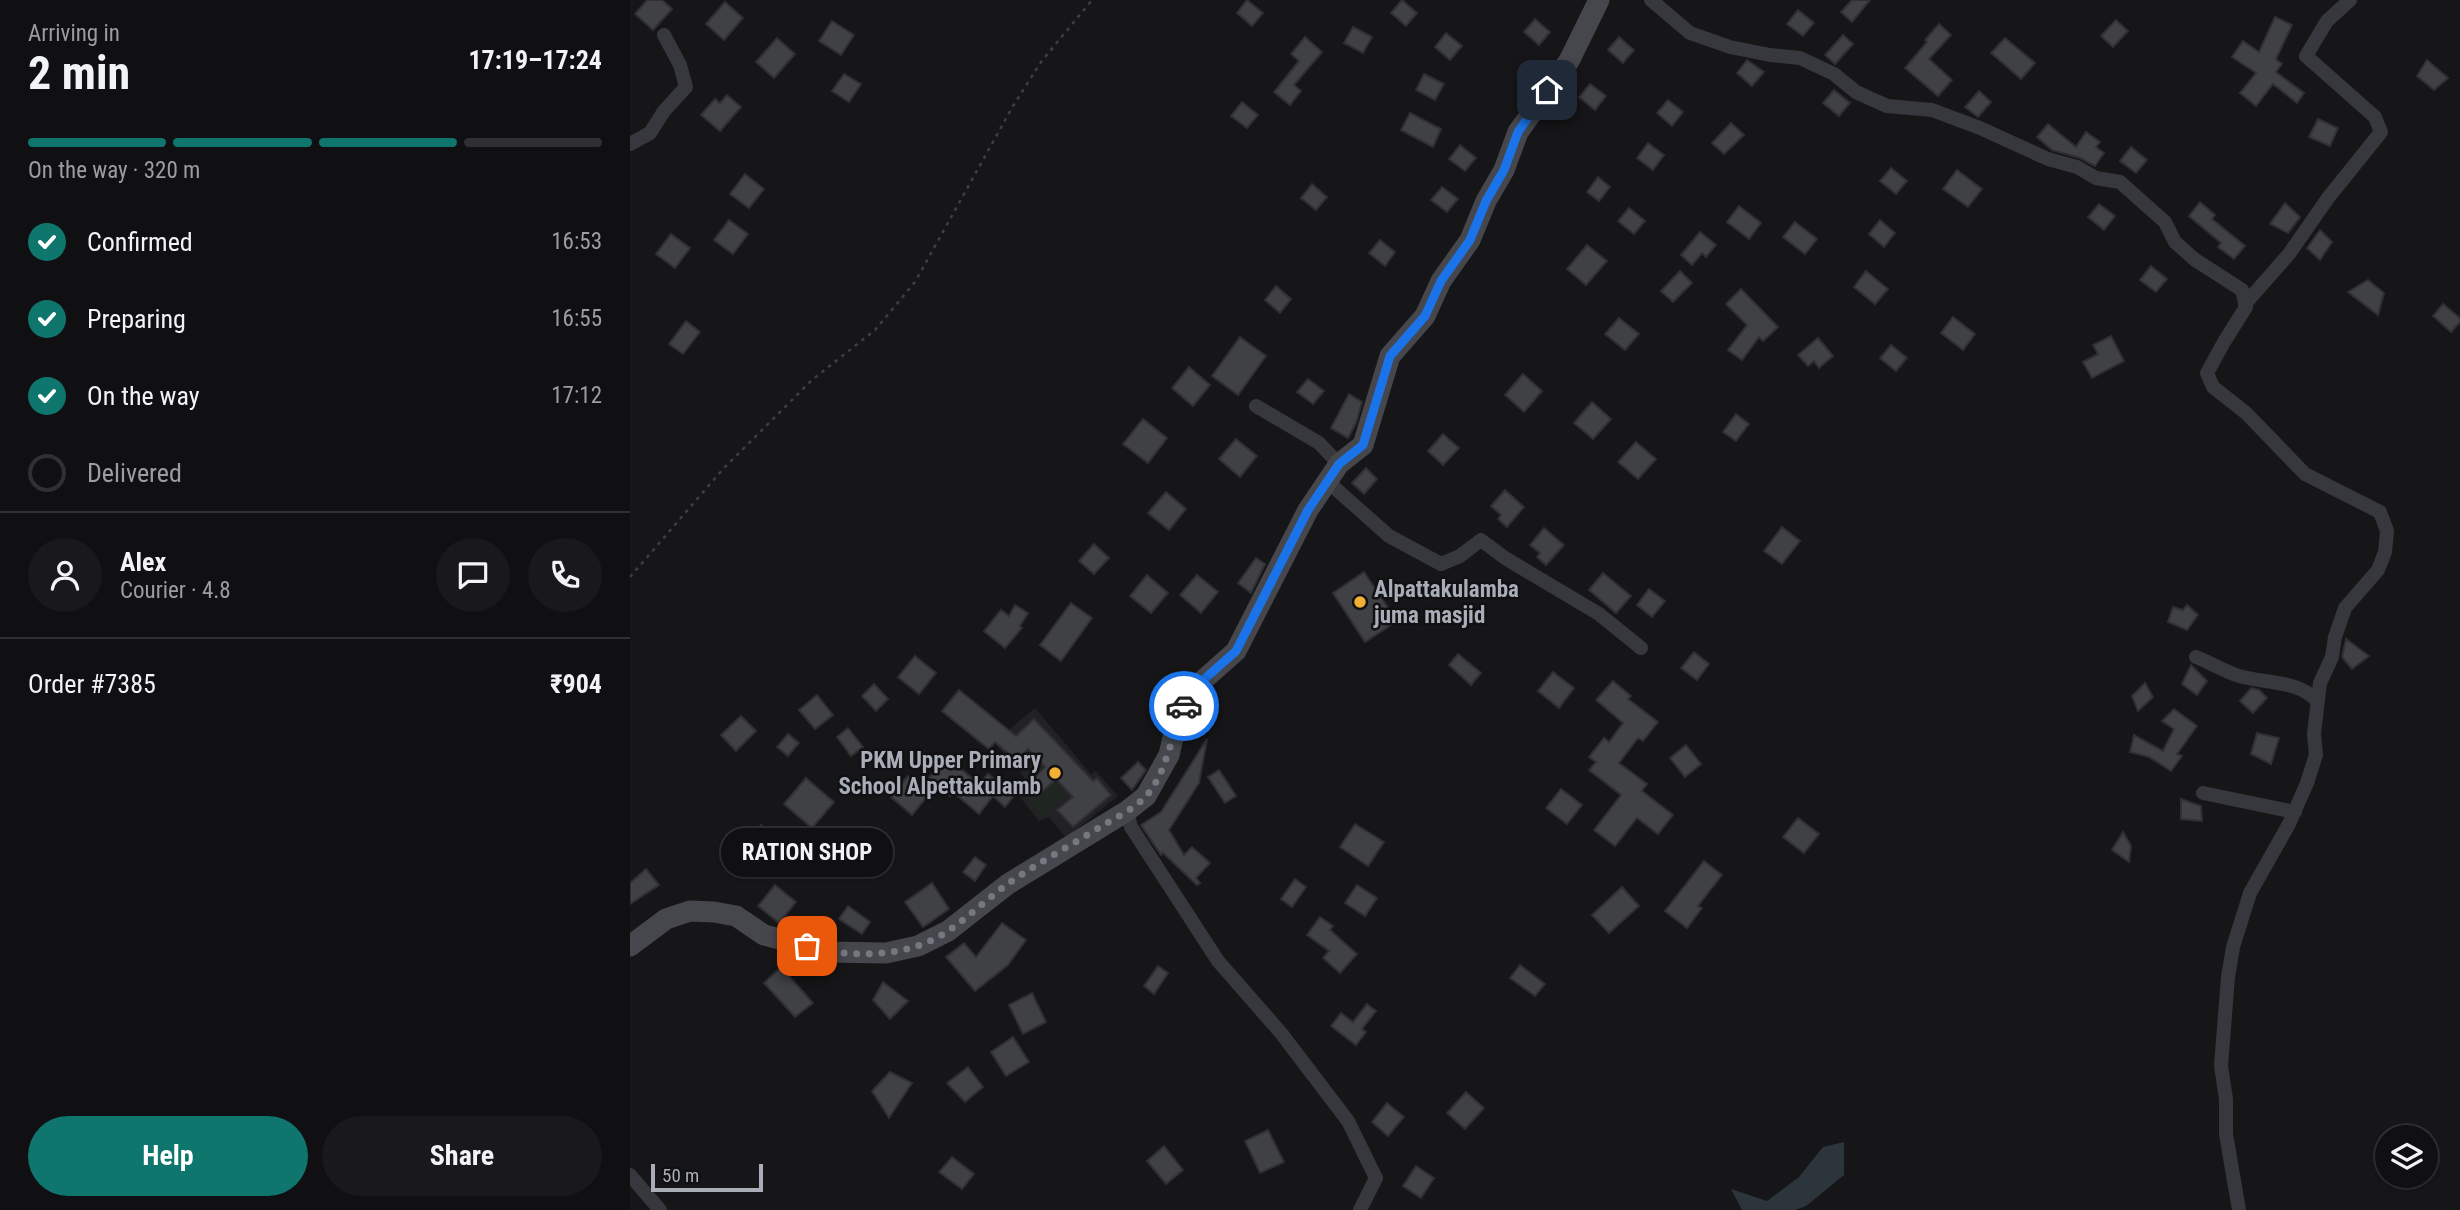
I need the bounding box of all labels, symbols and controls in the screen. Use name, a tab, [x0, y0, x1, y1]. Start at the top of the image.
text: Arriving in	[28, 20, 120, 47]
text: 17:19–17:24	[468, 45, 602, 75]
text: 2 min	[28, 46, 130, 100]
pin	[1517, 60, 1577, 120]
icon: home	[1528, 71, 1566, 109]
text: On the way · 320 m	[28, 157, 200, 184]
icon: check	[28, 223, 66, 261]
text: Confirmed	[87, 227, 193, 257]
text: 16:53	[551, 228, 602, 255]
icon: check	[28, 300, 66, 338]
text: Preparing	[87, 304, 186, 334]
text: 16:55	[551, 305, 602, 332]
icon: check	[28, 377, 66, 415]
text: On the way	[87, 381, 200, 411]
text: 17:12	[551, 382, 602, 409]
text: Delivered	[87, 458, 182, 488]
button: person	[28, 538, 102, 612]
button: chat	[436, 538, 510, 612]
button: phone	[528, 538, 602, 612]
text: Alex	[120, 547, 166, 577]
place label: Alpattakulamba juma masjid	[1373, 576, 1519, 629]
text: Courier · 4.8	[120, 577, 231, 604]
marker: Alpattakulamba juma masjid	[1352, 594, 1368, 610]
text: Order #7385	[28, 669, 156, 699]
text: ₹904	[550, 669, 602, 699]
courier	[1149, 671, 1219, 741]
icon: car	[1165, 687, 1203, 725]
place label: PKM Upper Primary School Alpettakulamb	[838, 747, 1042, 800]
marker: PKM Upper Primary School Alpettakulamb	[1047, 765, 1063, 781]
callout: RATION SHOP	[721, 827, 893, 876]
text: RATION SHOP	[742, 839, 872, 866]
pin	[777, 916, 837, 976]
icon: bag	[788, 927, 826, 965]
button: Help	[28, 1116, 308, 1196]
button: Share	[322, 1116, 602, 1196]
map controls	[2375, 1125, 2438, 1188]
button: layers	[2375, 1125, 2438, 1188]
scale bar	[651, 1161, 763, 1193]
text: 50 m	[662, 1164, 699, 1187]

